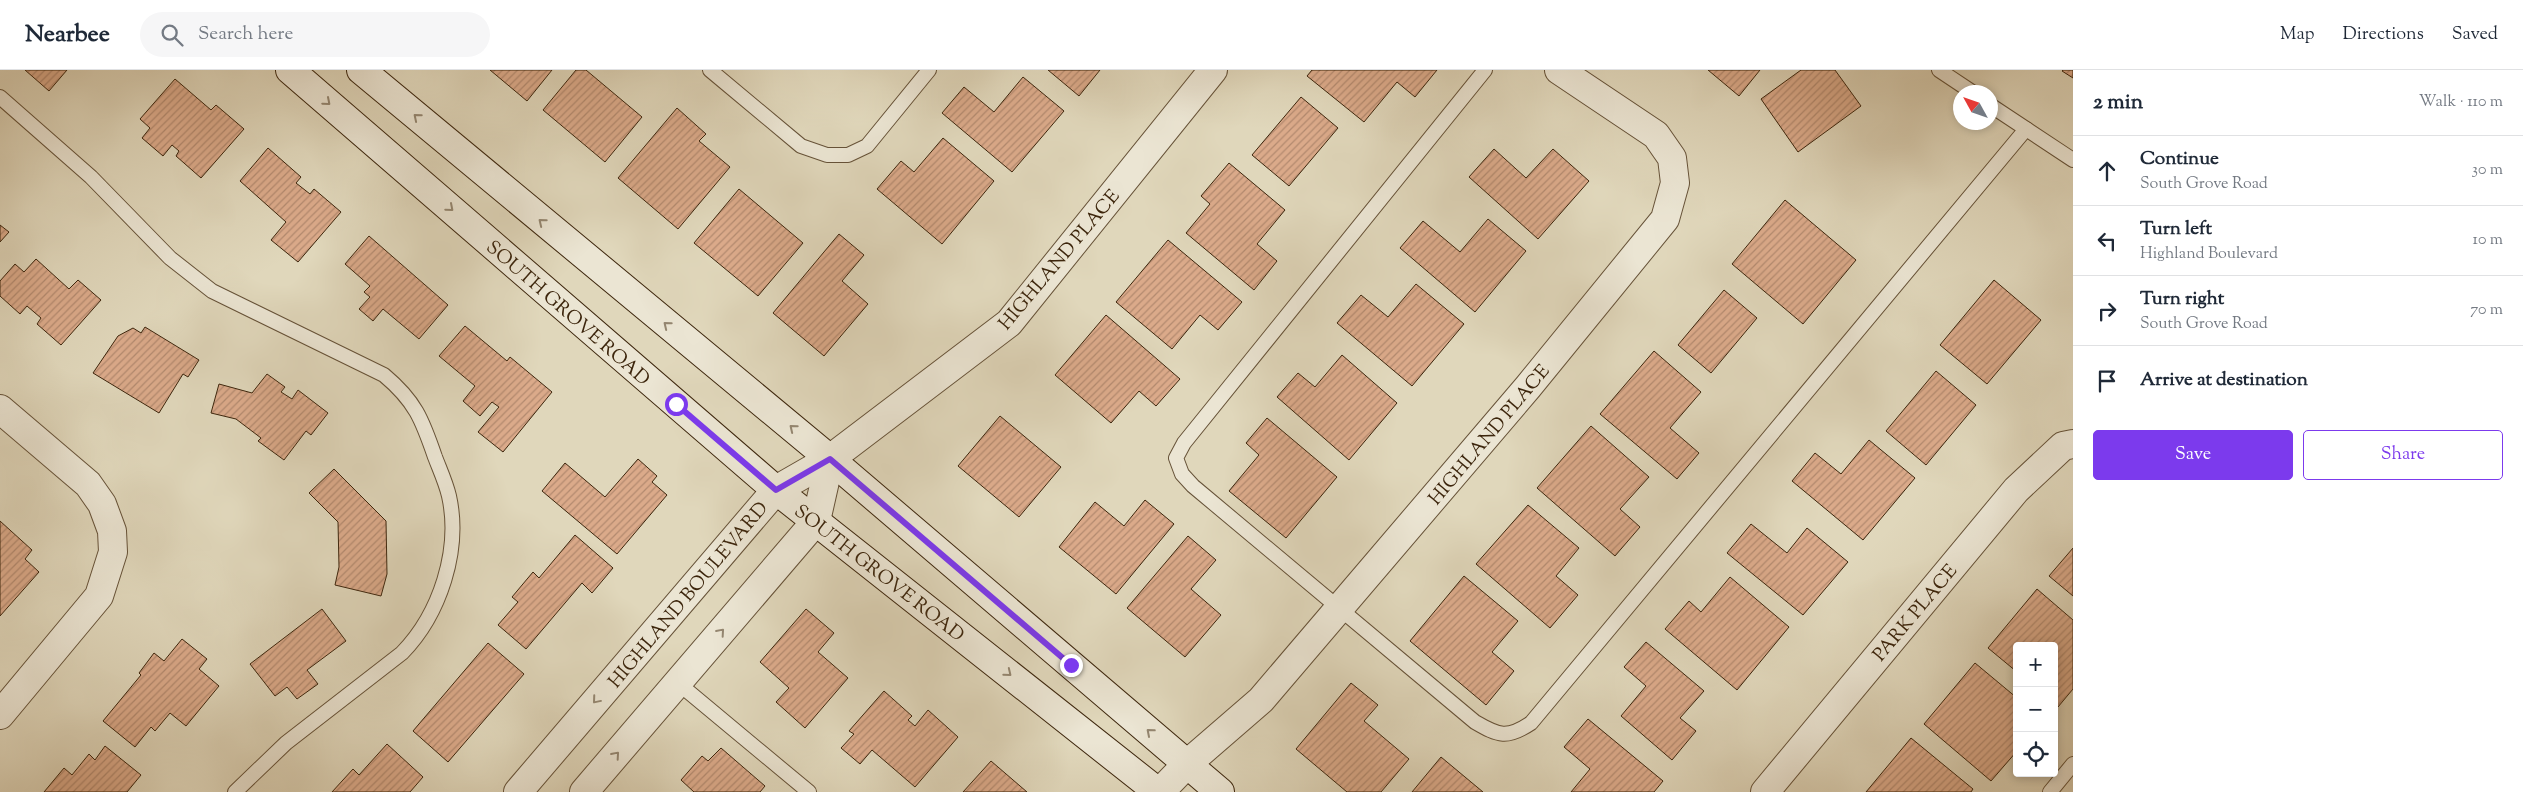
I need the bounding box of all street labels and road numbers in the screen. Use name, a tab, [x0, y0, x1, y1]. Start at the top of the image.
street label: HIGHLAND PLACE	[993, 184, 1127, 337]
street label: SOUTH GROVE ROAD	[479, 235, 655, 393]
street label: HIGHLAND PLACE	[1423, 359, 1557, 512]
street label: HIGHLAND BOULEVARD	[603, 496, 775, 695]
street label: SOUTH GROVE ROAD	[788, 499, 969, 649]
street label: PARK PLACE	[1867, 559, 1965, 668]

